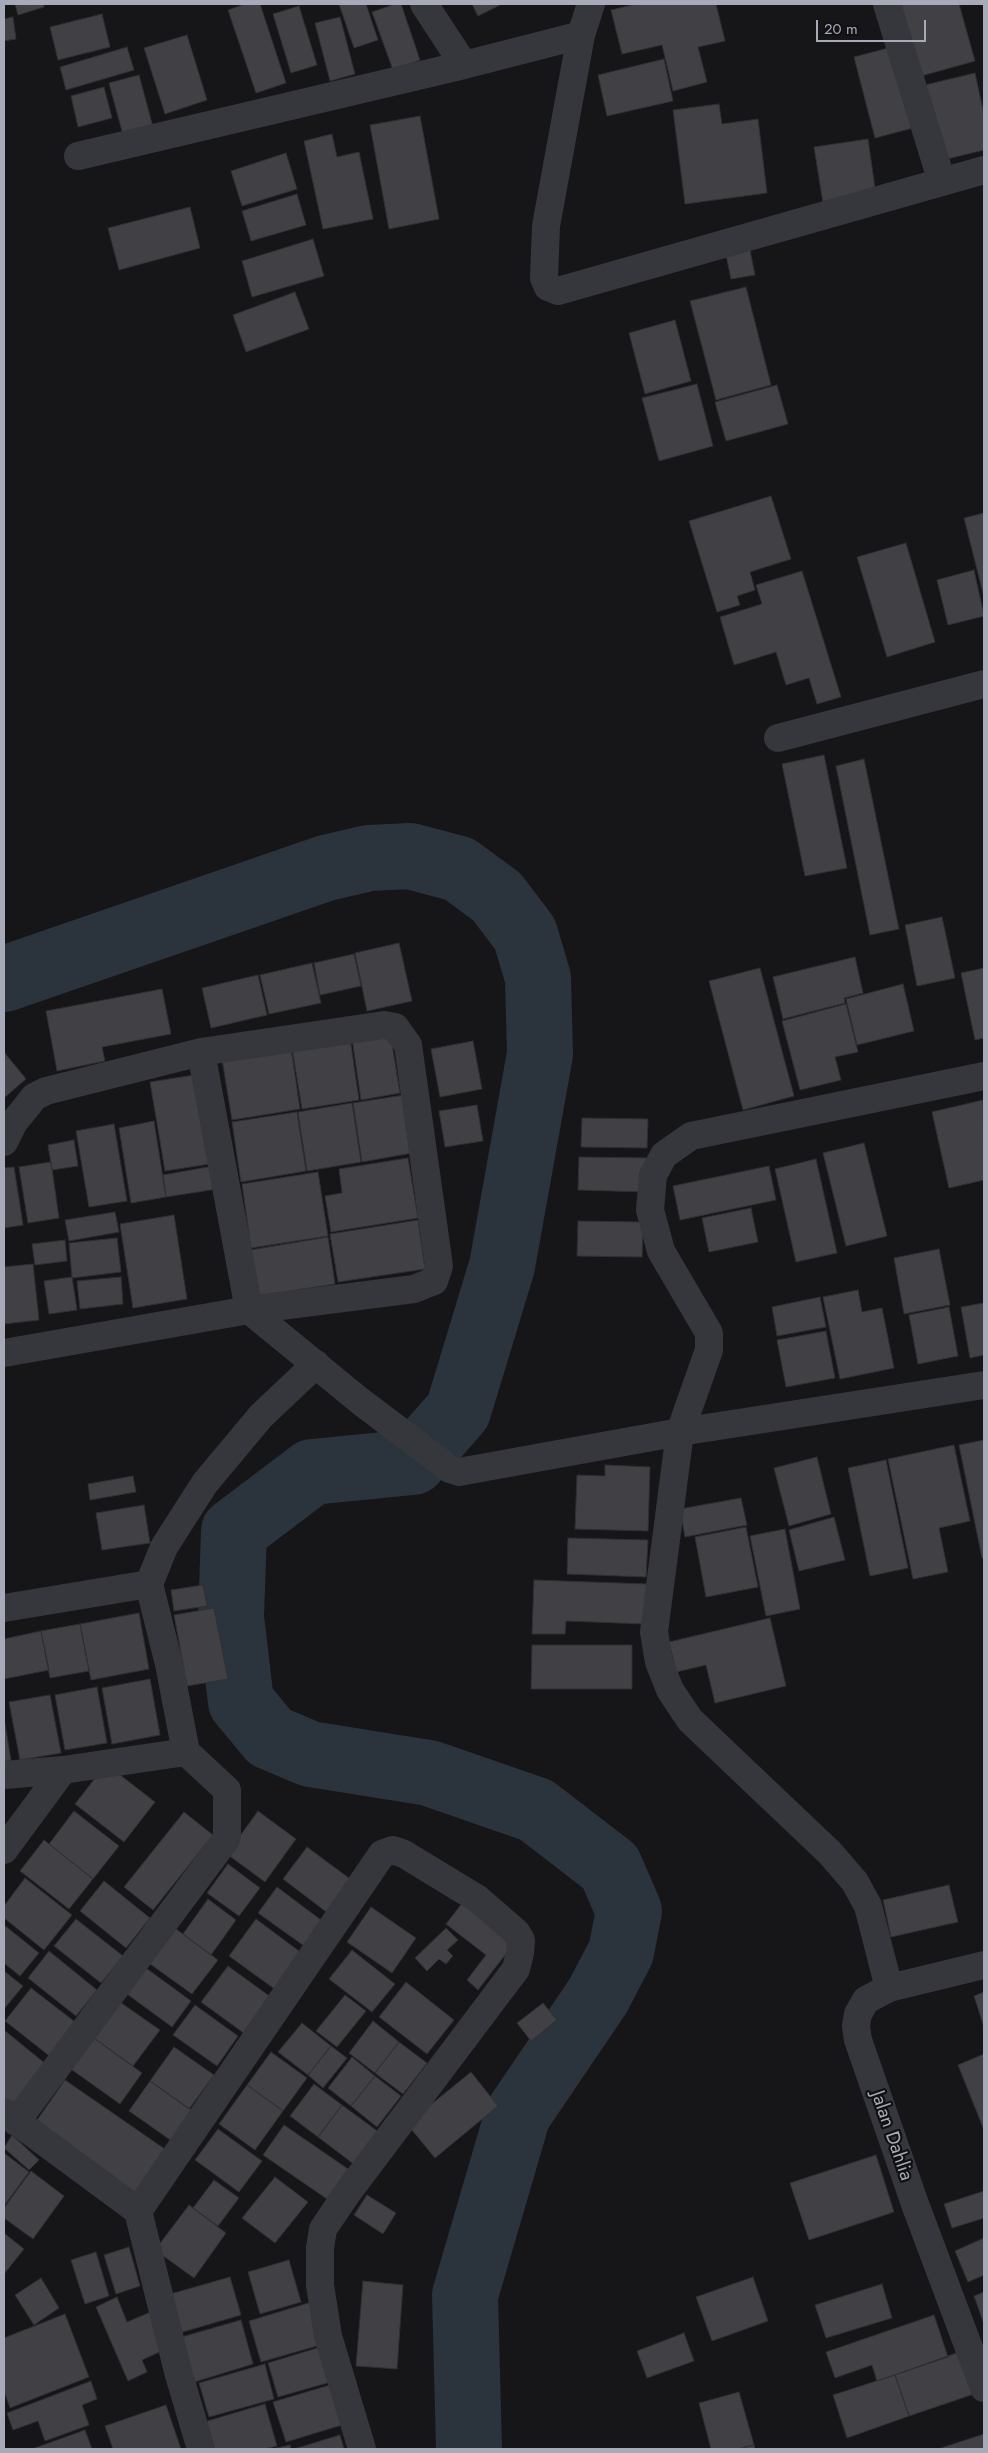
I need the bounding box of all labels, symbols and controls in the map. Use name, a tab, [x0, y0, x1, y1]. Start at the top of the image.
scale bar	[818, 10, 928, 42]
text: 20 m	[824, 18, 858, 40]
street label: Jalan Dahlia	[865, 2088, 917, 2184]

